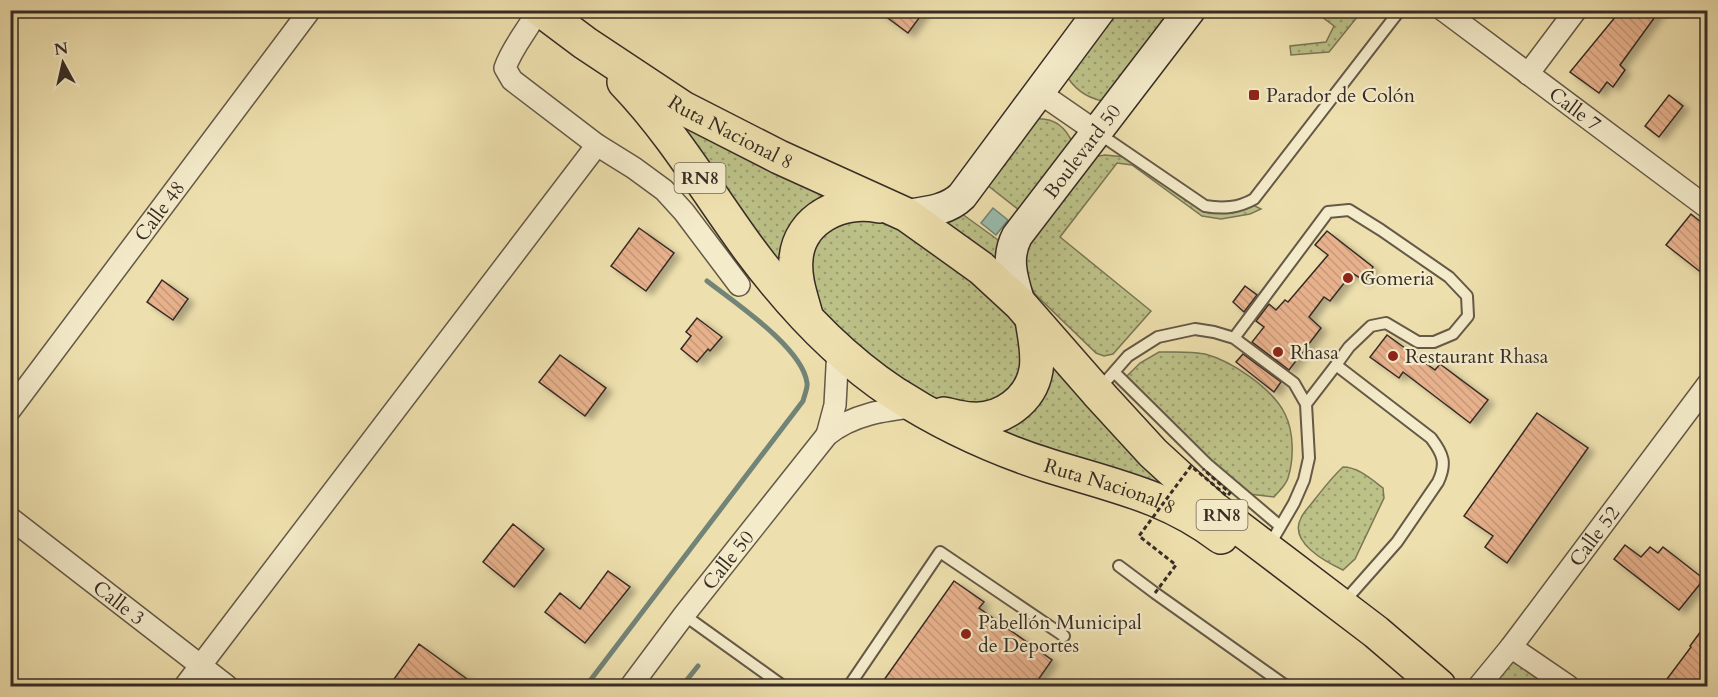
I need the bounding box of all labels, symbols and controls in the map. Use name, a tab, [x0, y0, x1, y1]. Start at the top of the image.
north arrow	[33, 33, 93, 93]
text: N	[53, 37, 70, 61]
street label: Calle 7	[1543, 81, 1607, 138]
place label: Parador de Colón	[1266, 82, 1416, 109]
marker: Parador de Colón	[1247, 88, 1261, 102]
street label: Ruta Nacional 8	[663, 89, 797, 176]
street label: Boulevard 50	[1038, 99, 1127, 204]
road number: RN8	[674, 163, 726, 193]
street label: Calle 48	[128, 175, 191, 247]
place label: Gomeria	[1360, 265, 1435, 292]
marker: Gomeria	[1341, 271, 1355, 285]
place label: Rhasa	[1290, 339, 1339, 366]
place label: Restaurant Rhasa	[1405, 343, 1549, 370]
marker: Rhasa	[1271, 345, 1285, 359]
marker: Restaurant Rhasa	[1386, 349, 1400, 363]
street label: Ruta Nacional 8	[1041, 452, 1180, 521]
road number: RN8	[1196, 500, 1248, 530]
street label: Calle 52	[1563, 501, 1626, 572]
street label: Calle 50	[696, 525, 760, 596]
street label: Calle 3	[87, 574, 150, 632]
place label: Pabellón Municipal de Deportes	[978, 609, 1142, 659]
marker: Pabellón Municipal de Deportes	[959, 627, 973, 641]

